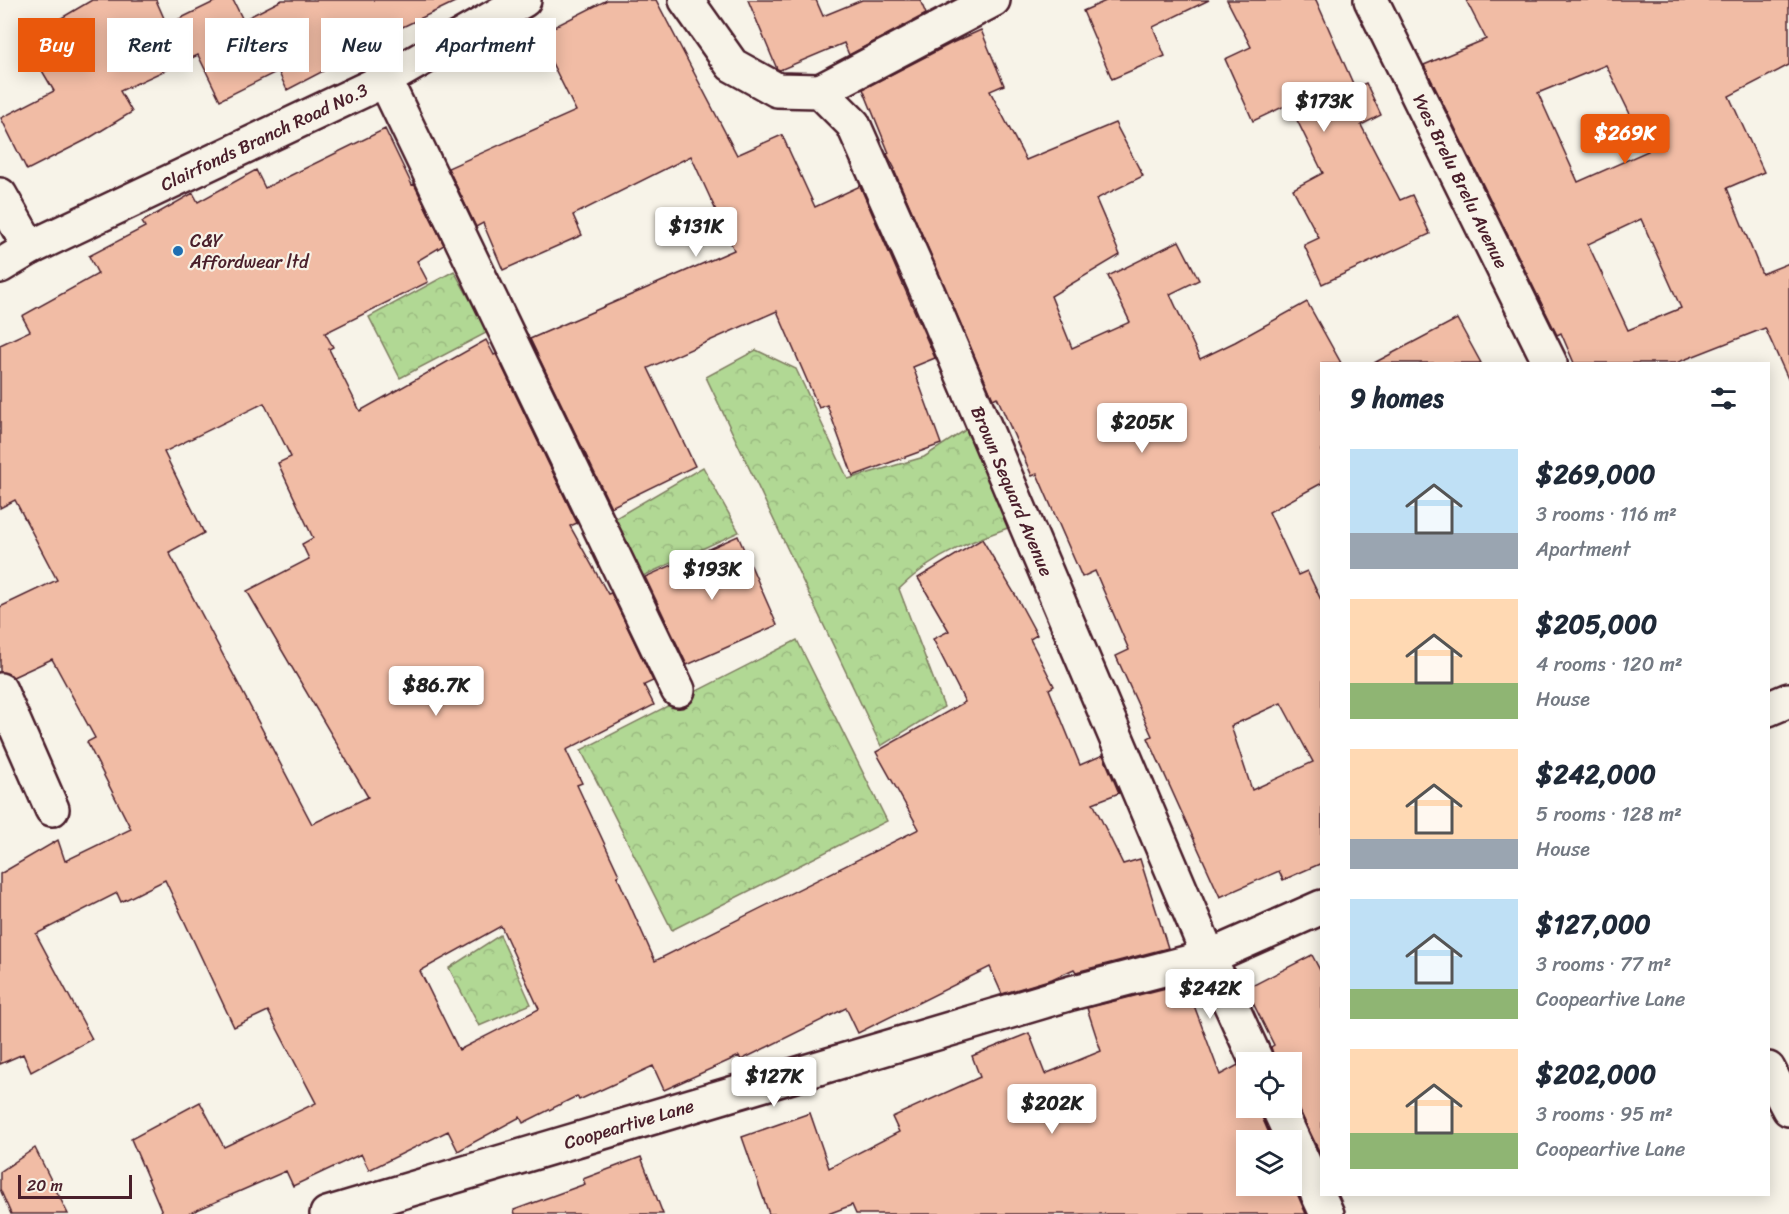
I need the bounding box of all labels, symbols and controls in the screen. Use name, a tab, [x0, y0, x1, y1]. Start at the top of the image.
chip: Buy	[18, 18, 95, 72]
chip: Rent	[107, 18, 193, 72]
chip: Filters	[205, 18, 309, 72]
chip: New	[321, 18, 403, 72]
chip: Apartment	[415, 18, 556, 72]
street label: Clairfonds Branch Road No.3	[155, 74, 374, 200]
pin: $173K	[1282, 82, 1366, 133]
text: $173K	[1296, 84, 1352, 119]
street label: Yves Brelu Brelu Avenue	[1404, 88, 1517, 274]
pin: $269K	[1583, 114, 1667, 165]
text: $269K	[1595, 116, 1655, 151]
pin: $131K	[654, 207, 738, 258]
text: $131K	[669, 209, 723, 244]
place label: C&Y Affordwear ltd	[189, 225, 310, 278]
marker: C&Y Affordwear ltd	[171, 244, 185, 258]
text: 9 homes	[1350, 375, 1444, 421]
icon: filters	[1707, 382, 1740, 415]
street label: Brown Sequard Avenue	[962, 401, 1062, 582]
pin: $205K	[1100, 403, 1184, 454]
text: $205K	[1111, 405, 1173, 440]
text: $269,000	[1536, 451, 1656, 497]
icon: home	[1398, 473, 1470, 545]
text: 3 rooms · 116 m²	[1536, 497, 1677, 532]
text: Apartment	[1536, 532, 1630, 567]
pin: $193K	[670, 550, 754, 601]
text: $193K	[683, 552, 741, 587]
text: $205,000	[1536, 601, 1657, 647]
icon: home	[1398, 623, 1470, 695]
text: 4 rooms · 120 m²	[1536, 647, 1683, 682]
pin: $86.7K	[387, 666, 485, 717]
text: $86.7K	[403, 668, 469, 703]
text: House	[1536, 682, 1590, 717]
text: $242,000	[1536, 751, 1656, 797]
icon: home	[1398, 773, 1470, 845]
text: 5 rooms · 128 m²	[1536, 797, 1682, 832]
text: House	[1536, 832, 1590, 867]
text: $127,000	[1536, 901, 1651, 947]
icon: home	[1398, 923, 1470, 995]
text: 3 rooms · 77 m²	[1536, 947, 1671, 982]
pin: $242K	[1168, 969, 1252, 1020]
text: $242K	[1179, 971, 1241, 1006]
text: Coopeartive Lane	[1536, 982, 1685, 1017]
text: $202,000	[1536, 1051, 1656, 1097]
map controls	[1236, 1052, 1302, 1196]
button: locate	[1236, 1052, 1302, 1118]
pin: $127K	[732, 1057, 816, 1108]
text: $127K	[745, 1059, 803, 1094]
icon: home	[1398, 1073, 1470, 1145]
pin: $202K	[1010, 1084, 1094, 1135]
text: $202K	[1021, 1086, 1083, 1121]
street label: Coopeartive Lane	[560, 1090, 698, 1159]
text: 3 rooms · 95 m²	[1536, 1097, 1673, 1132]
button: layers	[1236, 1130, 1302, 1196]
text: Coopeartive Lane	[1536, 1132, 1685, 1167]
text: 20 m	[27, 1171, 63, 1200]
scale bar	[18, 1172, 132, 1200]

